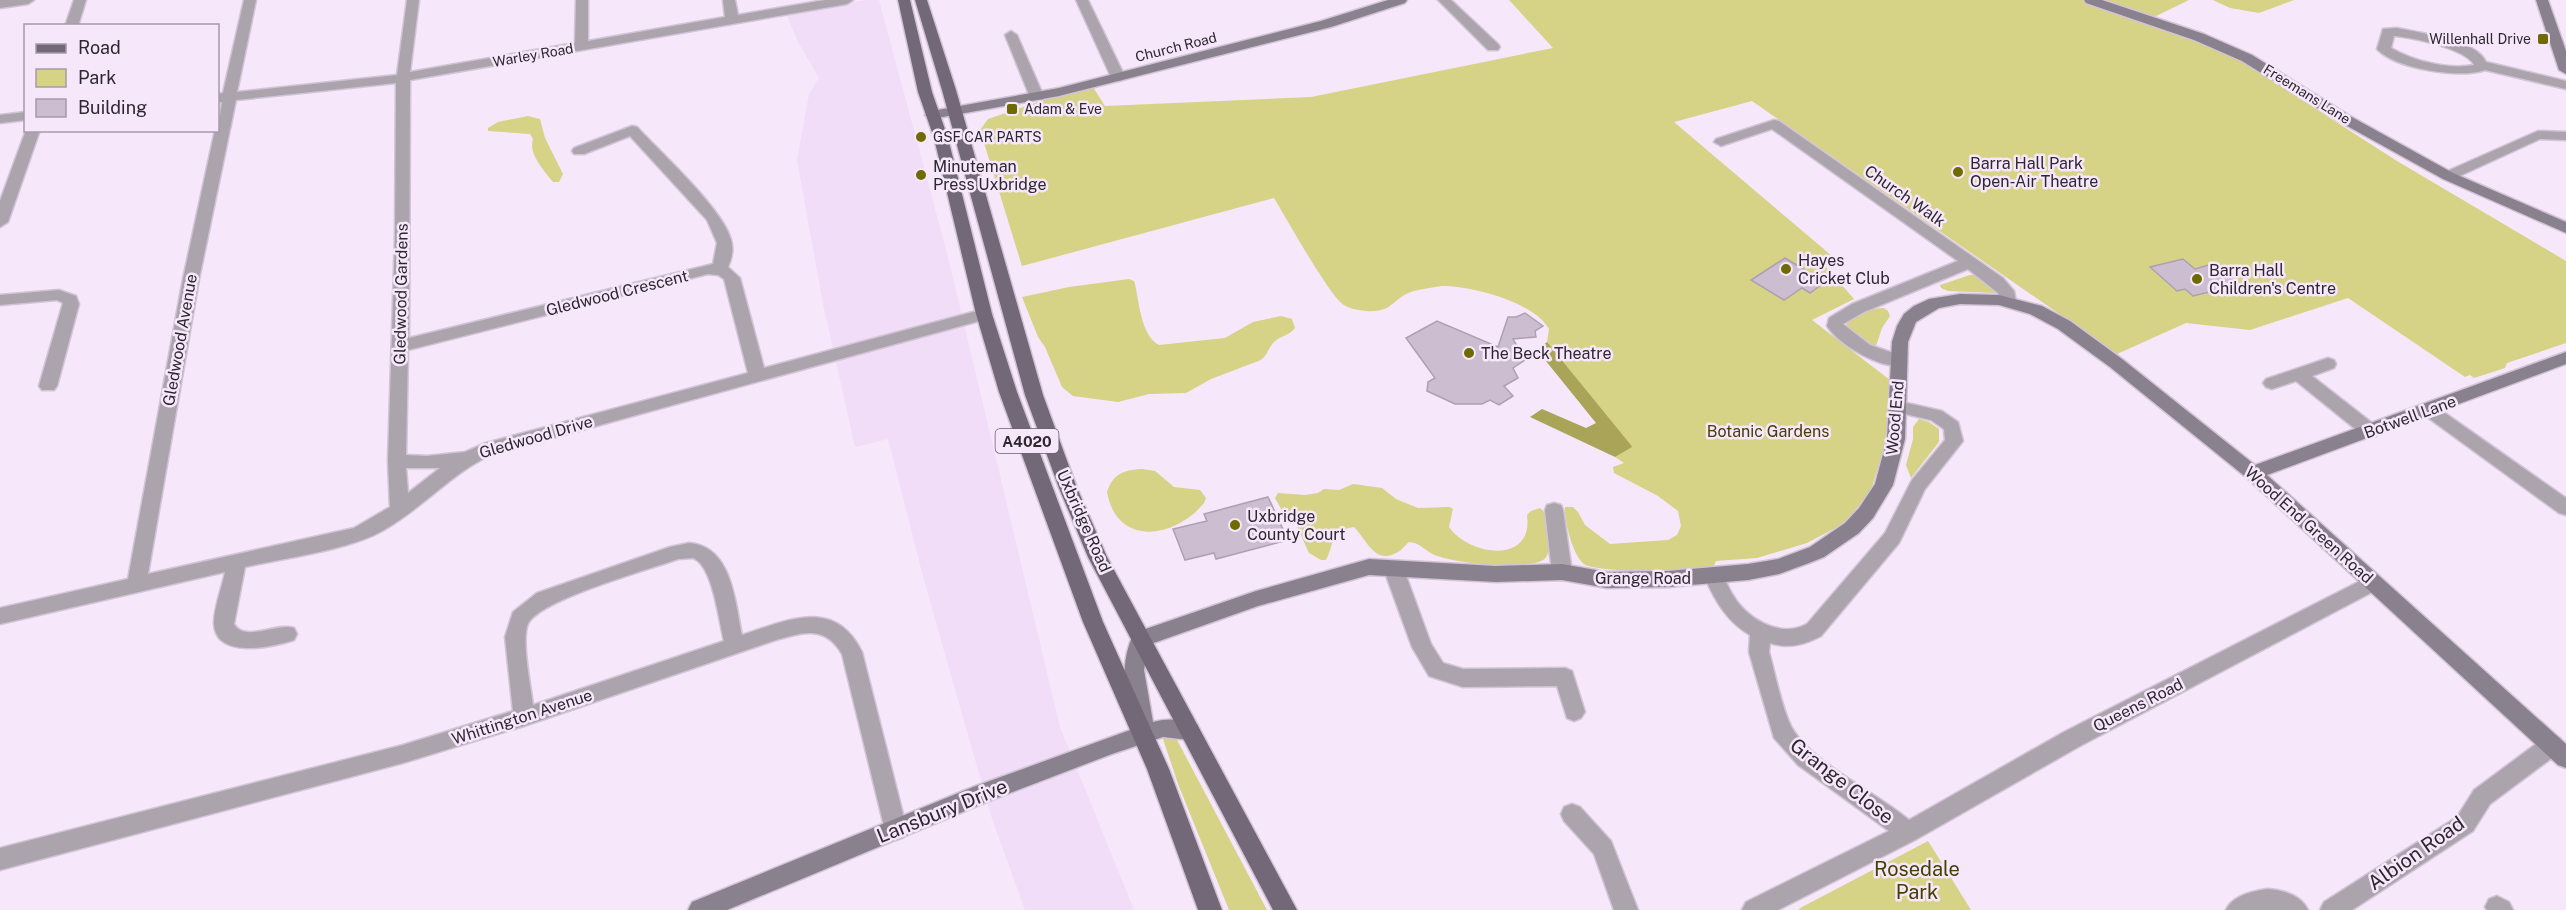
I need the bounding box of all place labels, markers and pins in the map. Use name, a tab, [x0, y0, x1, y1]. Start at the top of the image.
place label: Willenhall Drive	[2429, 31, 2531, 47]
marker: Willenhall Drive	[2536, 32, 2550, 46]
place label: Adam & Eve	[1024, 101, 1102, 117]
marker: Adam & Eve	[1005, 102, 1019, 116]
place label: GSF CAR PARTS	[933, 129, 1042, 145]
marker: GSF CAR PARTS	[914, 130, 928, 144]
place label: Barra Hall Park Open-Air Theatre	[1970, 154, 2098, 191]
place label: Minuteman Press Uxbridge	[933, 157, 1047, 194]
marker: Barra Hall Park Open-Air Theatre	[1951, 165, 1965, 179]
marker: Minuteman Press Uxbridge	[914, 168, 928, 182]
place label: Hayes Cricket Club	[1798, 251, 1890, 288]
place label: Barra Hall Children's Centre	[2209, 261, 2336, 298]
marker: Hayes Cricket Club	[1779, 262, 1793, 276]
marker: Barra Hall Children's Centre	[2190, 272, 2204, 286]
place label: The Beck Theatre	[1481, 344, 1611, 363]
marker: The Beck Theatre	[1462, 346, 1476, 360]
place label: Uxbridge County Court	[1247, 507, 1346, 544]
marker: Uxbridge County Court	[1228, 518, 1242, 532]

